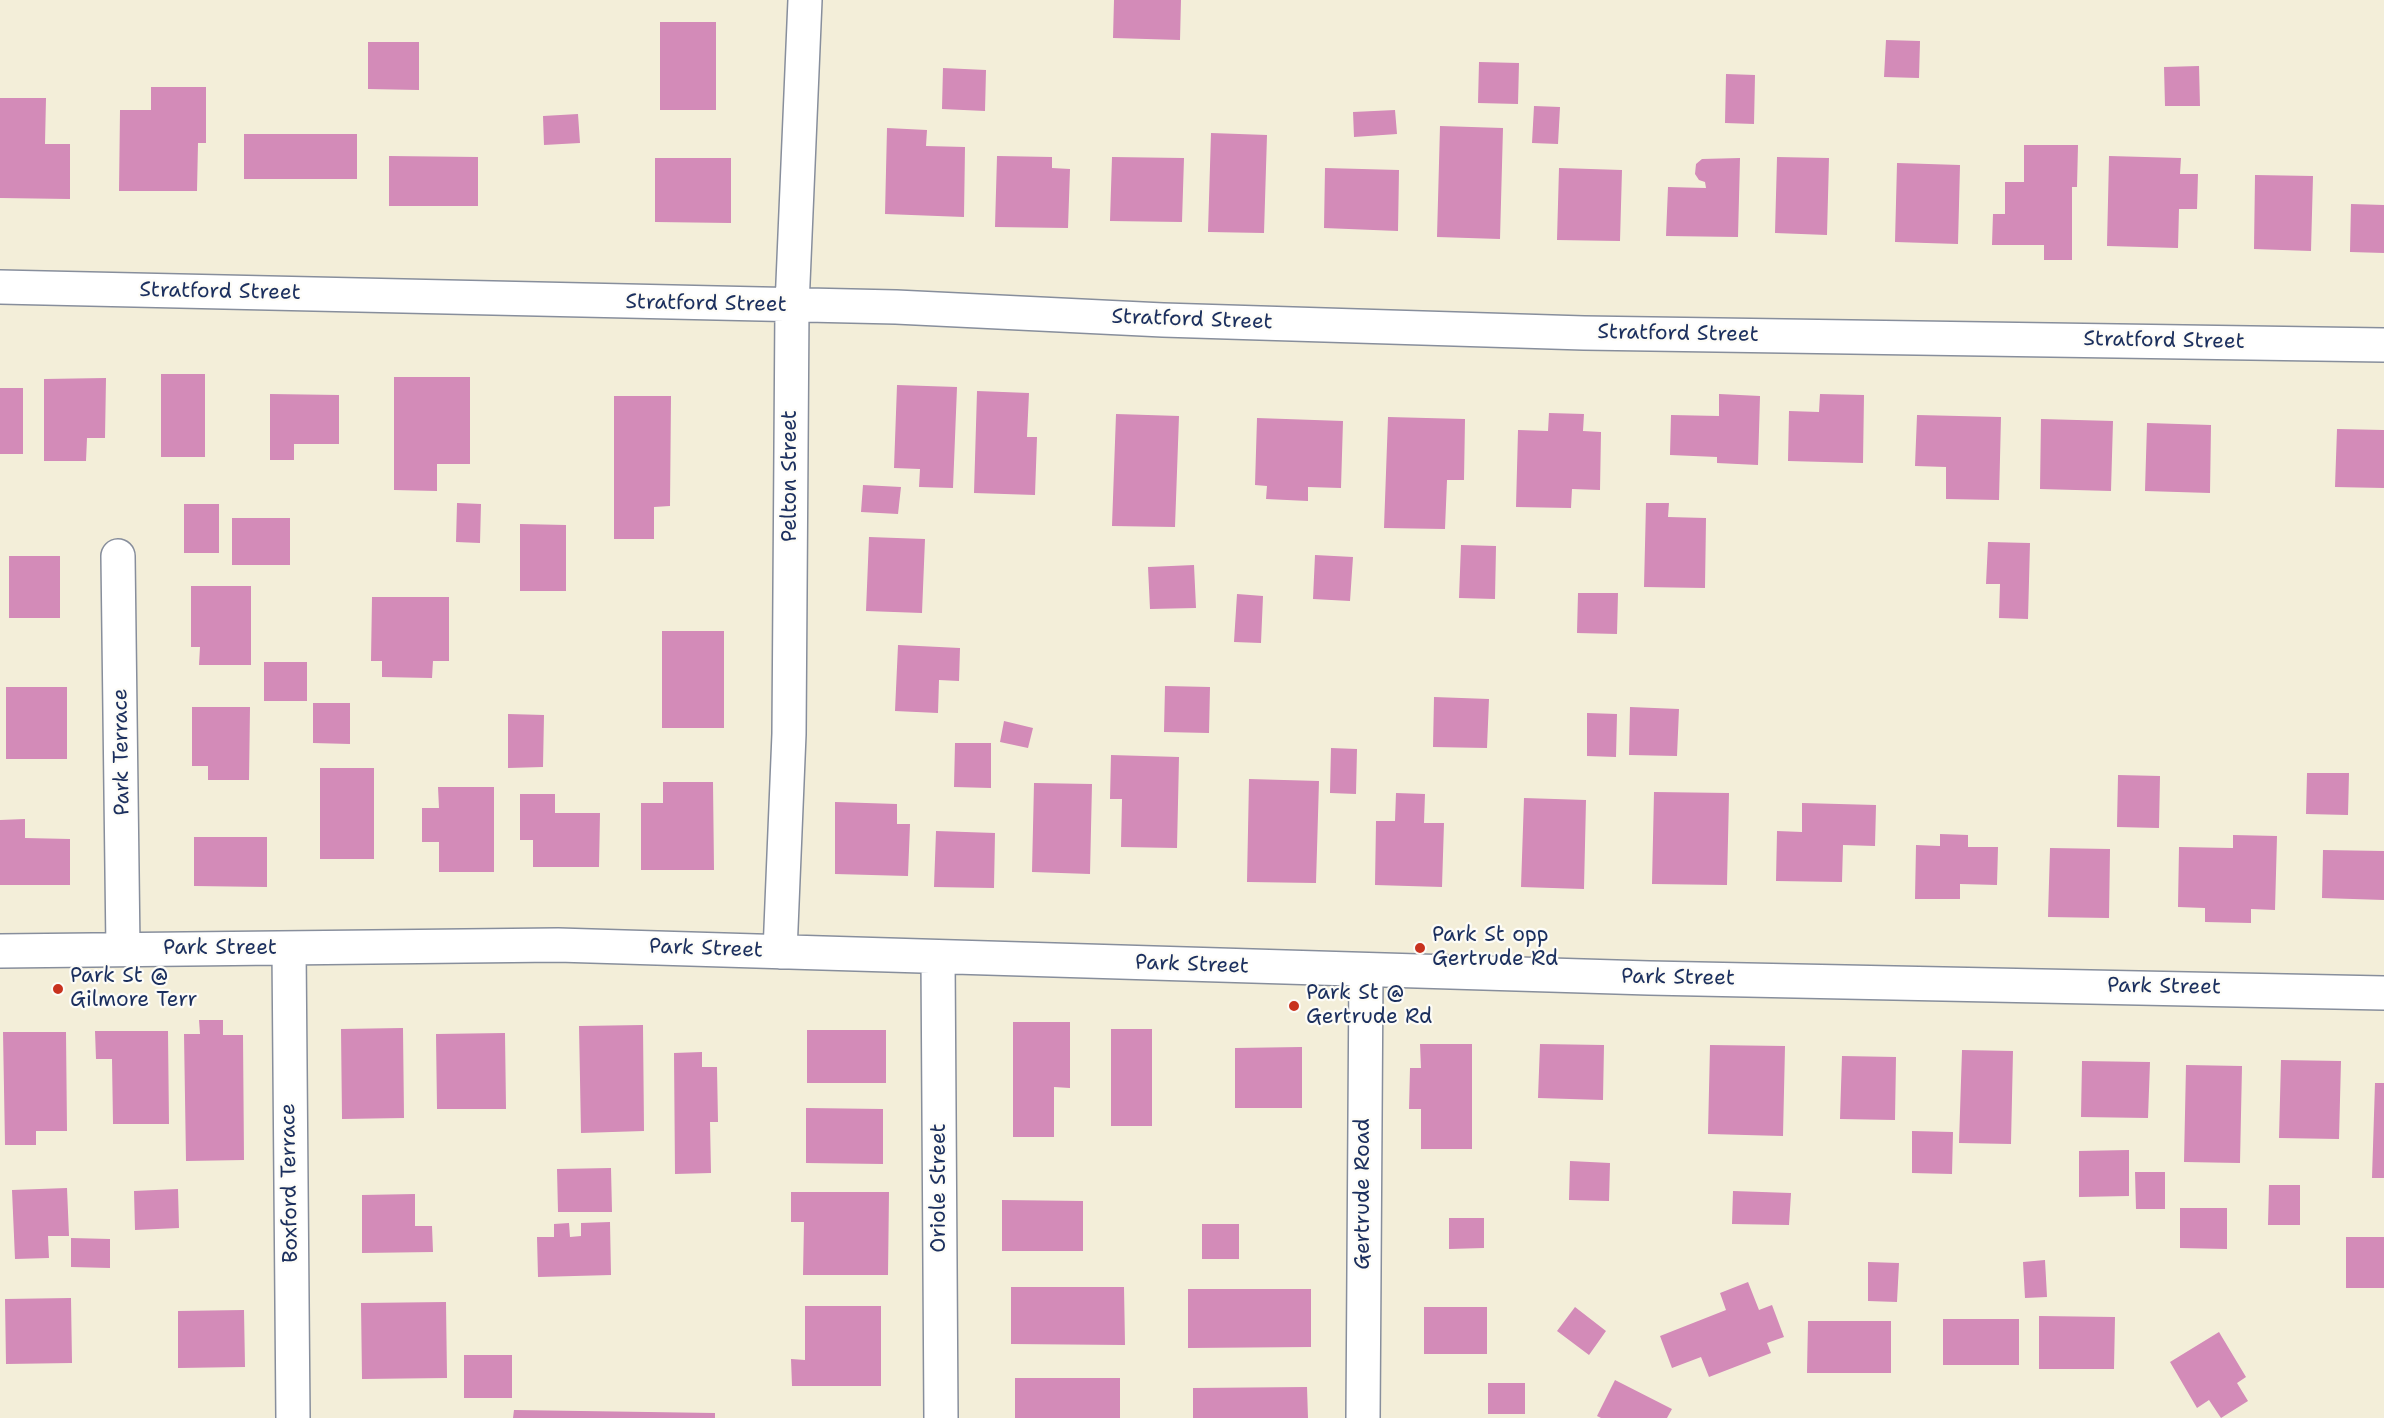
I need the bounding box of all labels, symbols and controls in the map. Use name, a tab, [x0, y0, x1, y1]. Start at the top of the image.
street label: Stratford Street	[139, 278, 301, 306]
street label: Stratford Street	[625, 290, 787, 318]
street label: Stratford Street	[1111, 305, 1273, 335]
street label: Stratford Street	[1597, 320, 1759, 348]
street label: Stratford Street	[2083, 327, 2245, 355]
street label: Pelton Street	[778, 410, 804, 542]
street label: Park Terrace	[108, 688, 136, 816]
place label: Park St opp Gertrude Rd	[1432, 923, 1558, 973]
street label: Park Street	[649, 934, 763, 964]
street label: Park Street	[163, 936, 277, 962]
marker: Park St opp Gertrude Rd	[1413, 941, 1427, 955]
street label: Park Street	[1135, 950, 1249, 980]
place label: Park St @ Gilmore Terr	[70, 964, 197, 1014]
street label: Park Street	[1621, 964, 1735, 992]
street label: Park Street	[2107, 973, 2221, 1001]
place label: Park St @ Gertrude Rd	[1306, 981, 1432, 1031]
marker: Park St @ Gilmore Terr	[51, 982, 65, 996]
marker: Park St @ Gertrude Rd	[1287, 999, 1301, 1013]
street label: Boxford Terrace	[276, 1103, 304, 1263]
street label: Gertrude Road	[1351, 1118, 1377, 1270]
street label: Oriole Street	[927, 1123, 953, 1253]

